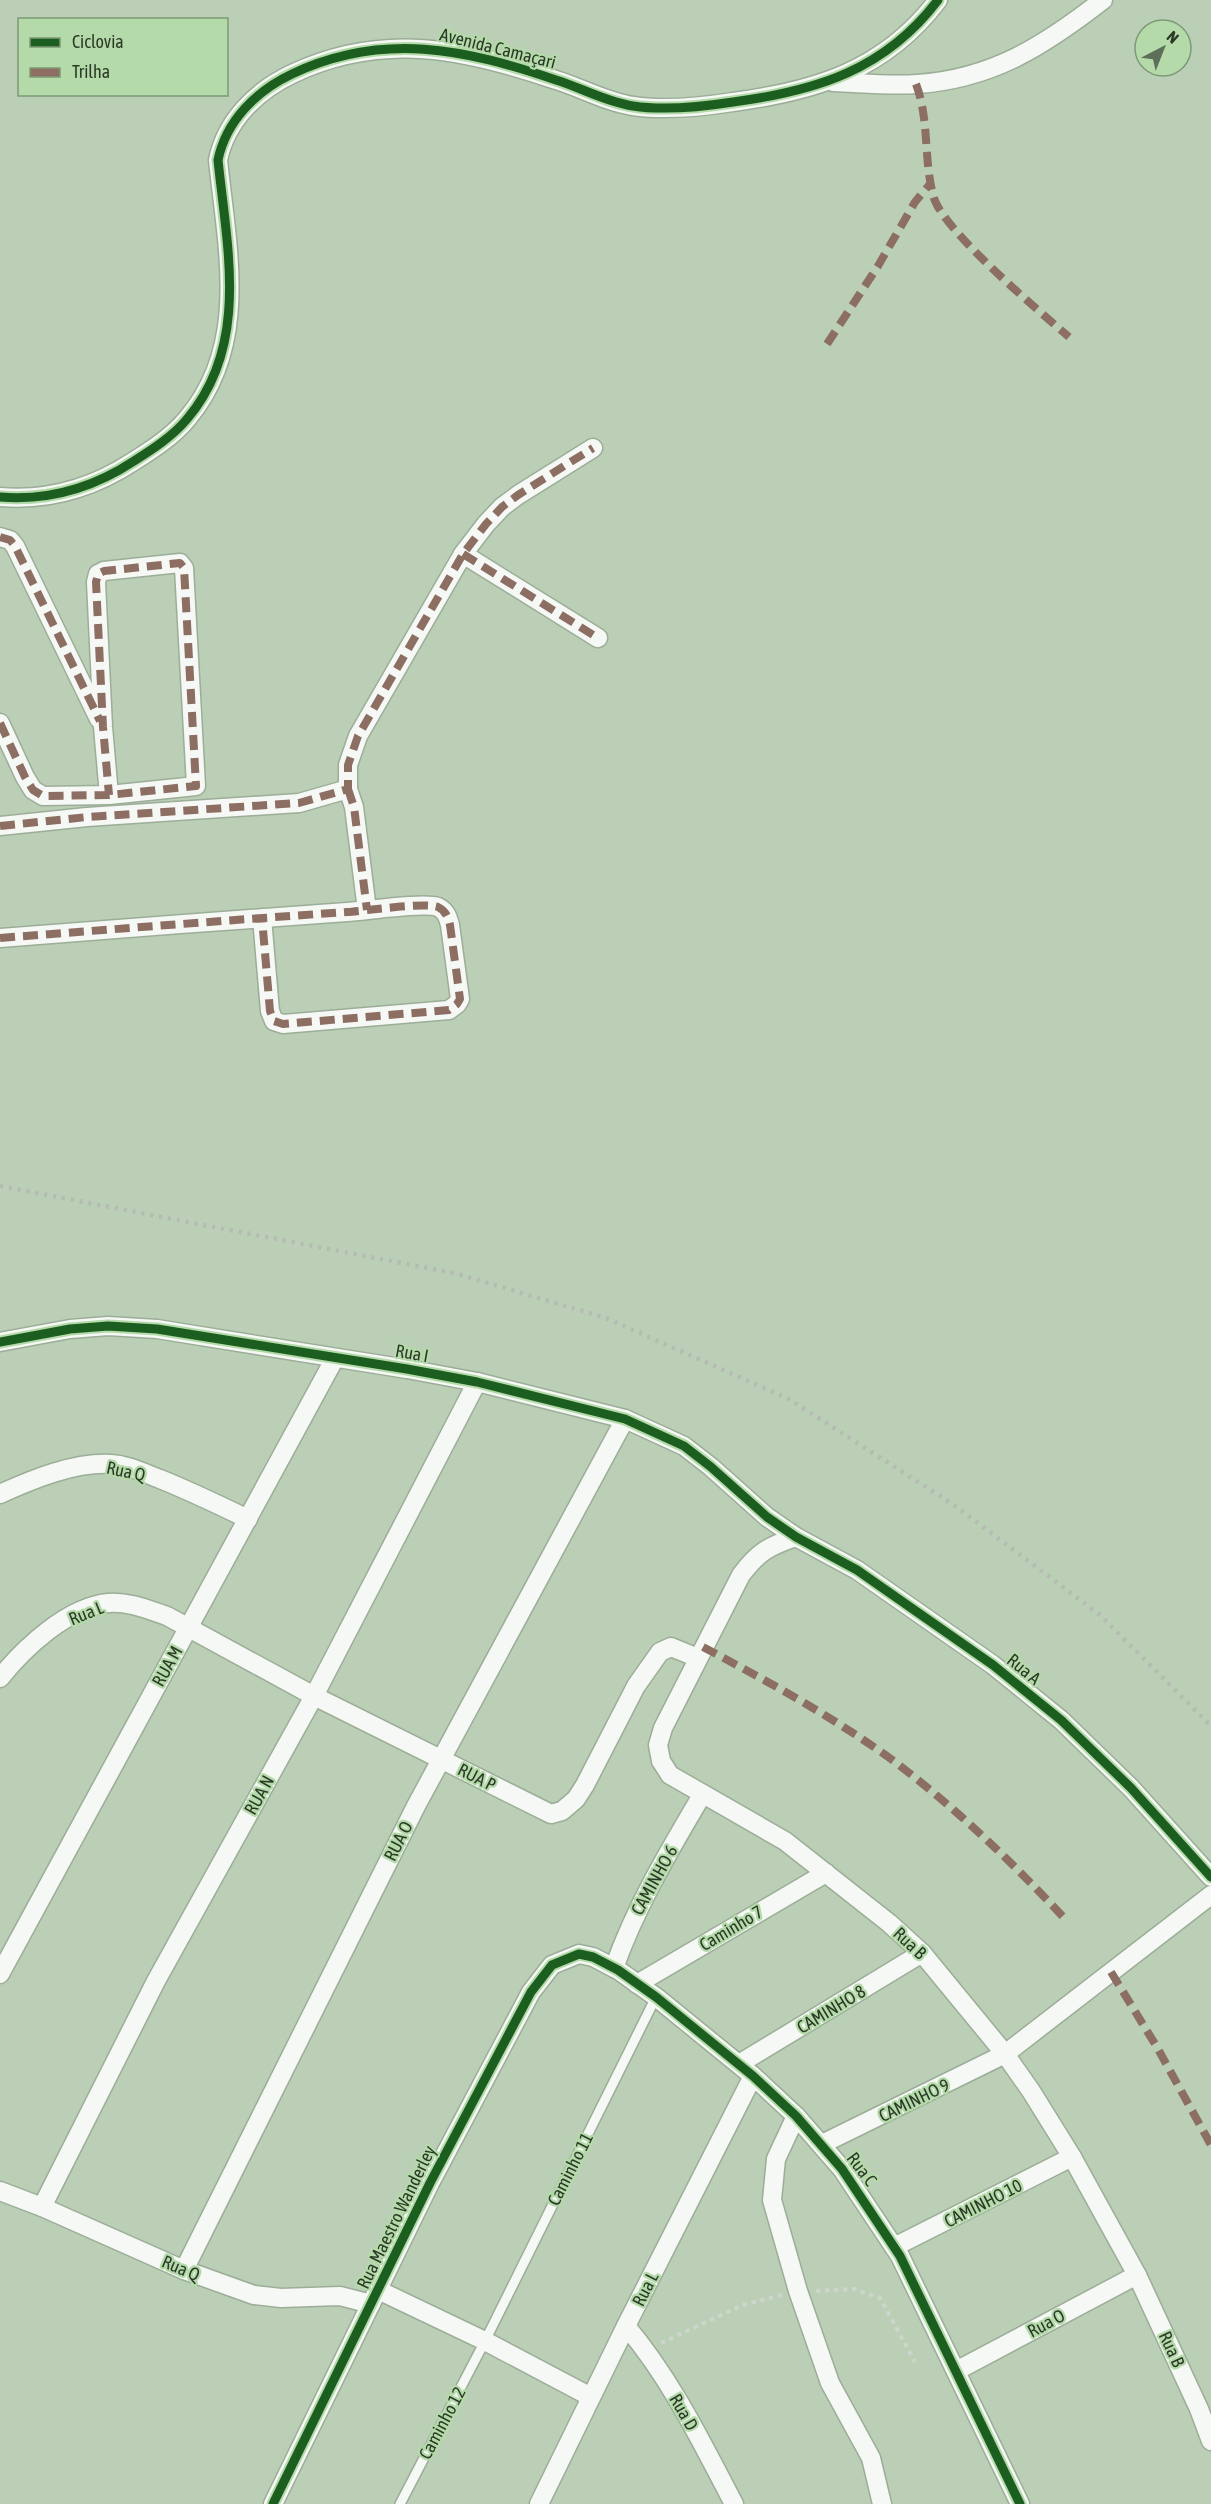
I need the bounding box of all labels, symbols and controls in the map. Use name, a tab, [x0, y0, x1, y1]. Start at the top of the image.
legend	[18, 18, 228, 96]
north arrow	[1133, 18, 1193, 78]
street label: Avenida Camaçari	[438, 23, 558, 73]
text: N	[1164, 27, 1183, 47]
text: Ciclovia	[72, 31, 124, 52]
text: Trilha	[72, 61, 110, 82]
street label: Rua I	[394, 1340, 430, 1366]
street label: Rua Q	[105, 1457, 148, 1485]
street label: Rua L	[66, 1597, 106, 1629]
street label: RUA M	[147, 1642, 187, 1690]
street label: Rua A	[1003, 1649, 1045, 1689]
street label: RUA P	[455, 1759, 500, 1795]
street label: RUA N	[240, 1772, 278, 1818]
street label: RUA O	[379, 1818, 417, 1864]
street label: CAMINHO 6	[626, 1842, 682, 1918]
street label: Caminho 7	[695, 1901, 767, 1955]
street label: Rua B	[889, 1923, 931, 1964]
street label: CAMINHO 8	[793, 1980, 869, 2038]
street label: CAMINHO 9	[875, 2074, 953, 2126]
street label: Caminho 11	[543, 2129, 597, 2209]
street label: Rua Maestro Wanderley	[352, 2142, 440, 2292]
street label: Rua C	[843, 2148, 881, 2190]
street label: CAMINHO 10	[941, 2174, 1025, 2232]
street label: Rua Q	[159, 2251, 204, 2285]
street label: Rua L	[628, 2268, 662, 2310]
street label: Rua O	[1024, 2305, 1068, 2341]
street label: Rua B	[1155, 2328, 1190, 2371]
street label: Caminho 12	[414, 2383, 470, 2463]
street label: Rua D	[665, 2390, 703, 2434]

